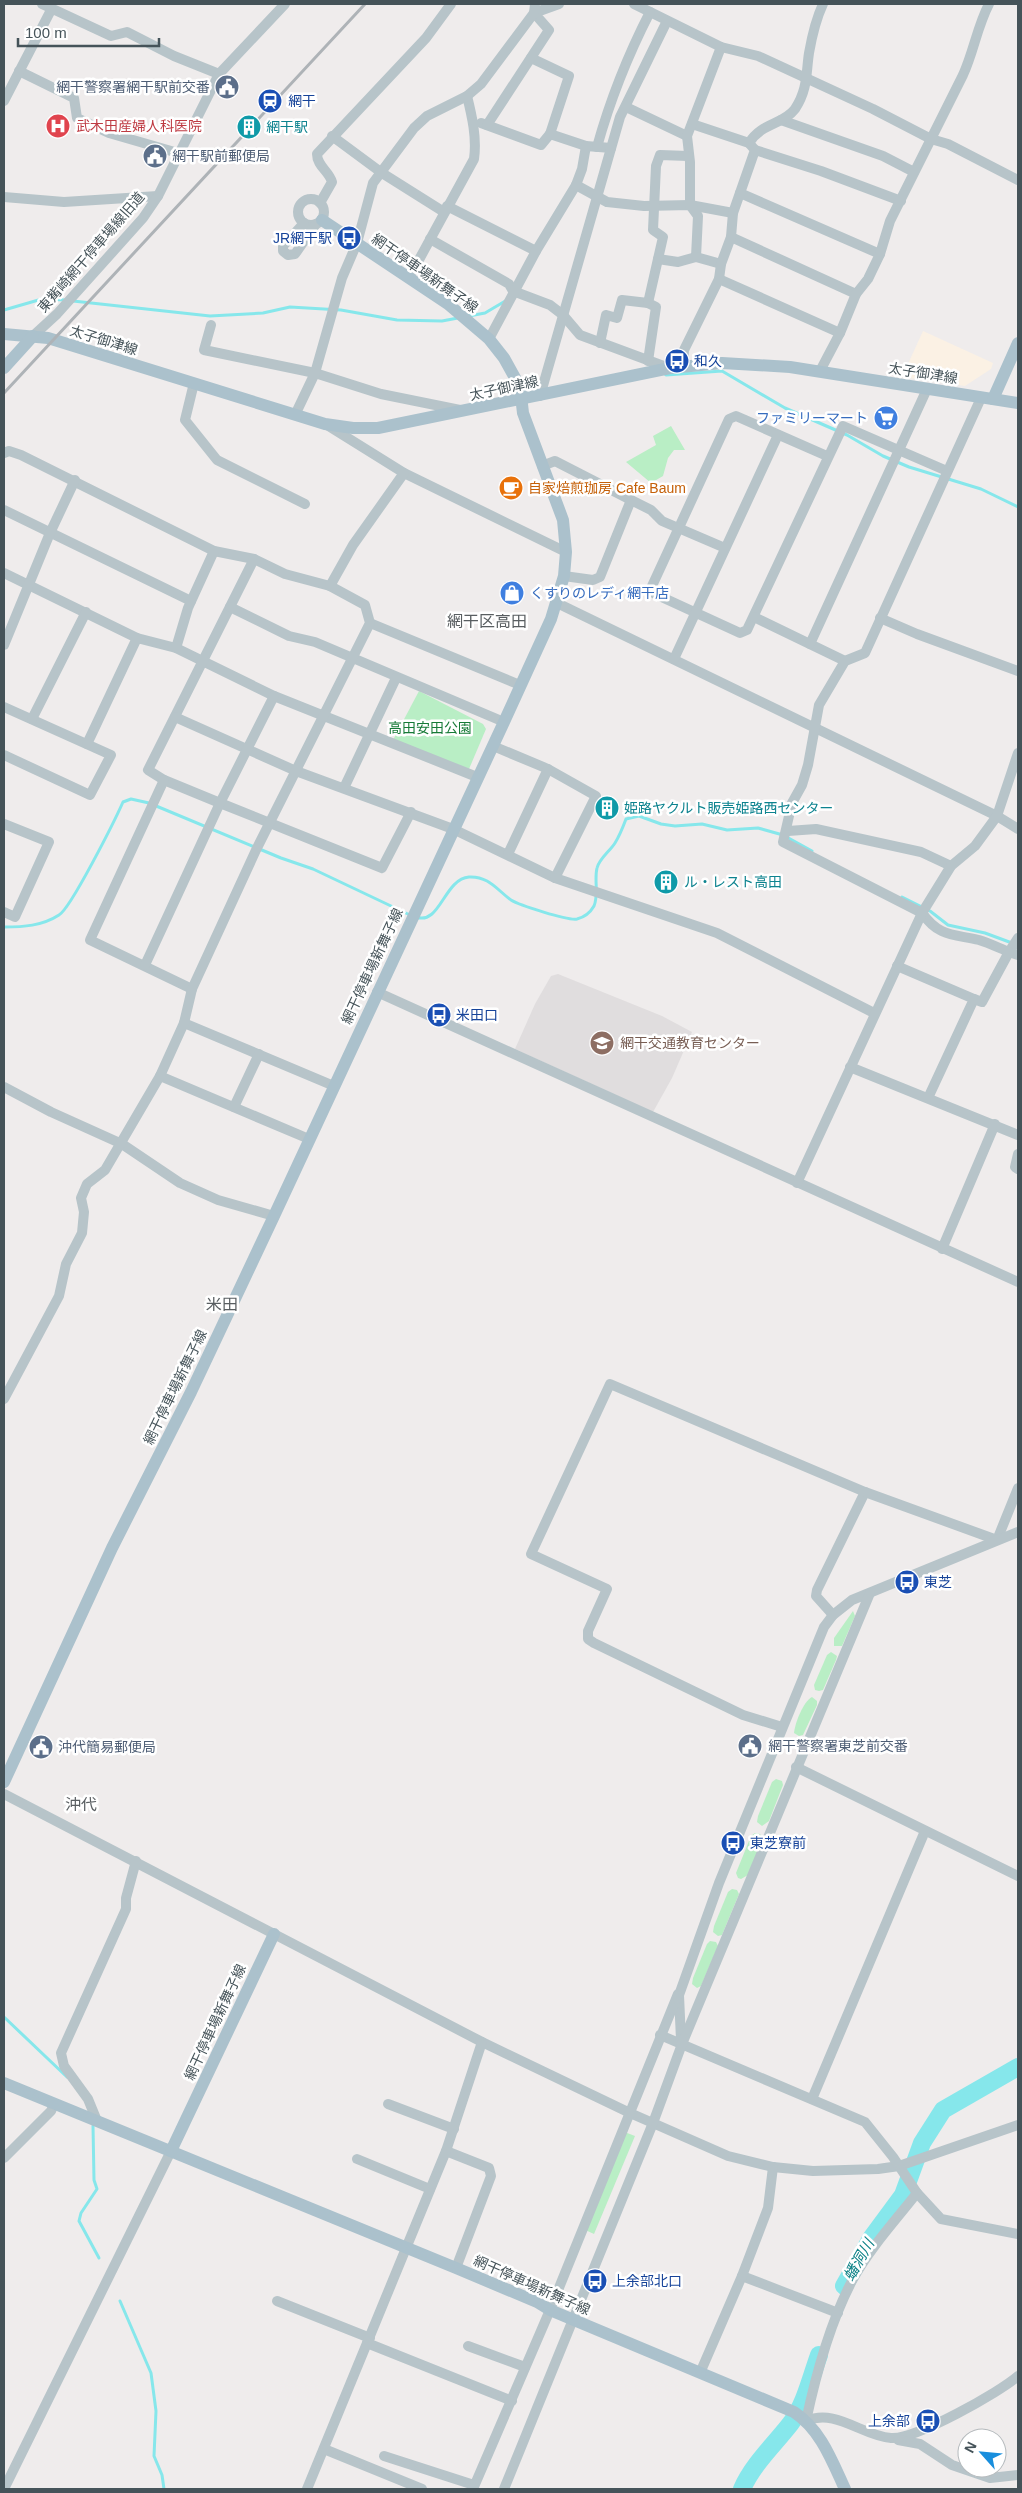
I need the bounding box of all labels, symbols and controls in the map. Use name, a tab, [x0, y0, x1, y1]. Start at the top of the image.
scale bar	[18, 15, 159, 47]
text: 100 m	[25, 24, 67, 41]
public building icon: 網干警察署網干駅前交番	[214, 74, 240, 100]
place label: 網干警察署網干駅前交番	[56, 79, 210, 95]
station icon: 網干	[257, 88, 283, 114]
place label: 網干	[288, 93, 316, 109]
hospital icon: 武木田産婦人科医院	[45, 113, 71, 139]
building icon: 網干駅	[236, 114, 262, 140]
place label: 武木田産婦人科医院	[76, 118, 202, 134]
place label: 網干駅	[266, 119, 308, 135]
public building icon: 網干駅前郵便局	[142, 143, 168, 169]
place label: 網干駅前郵便局	[172, 148, 270, 164]
street label: 東觜崎網干停車場線旧道	[34, 189, 148, 315]
bus stop icon: JR網干駅	[336, 225, 362, 251]
place label: JR網干駅	[273, 230, 332, 246]
street label: 網干停車場新舞子線	[369, 230, 481, 316]
street label: 太子御津線	[68, 322, 140, 358]
bus stop icon: 和久	[664, 348, 690, 374]
place label: 和久	[694, 353, 722, 369]
street label: 太子御津線	[887, 360, 959, 386]
street label: 太子御津線	[468, 373, 540, 403]
supermarket icon: ファミリーマート	[873, 405, 899, 431]
place label: ファミリーマート	[756, 410, 868, 426]
cafe icon: 自家焙煎珈房 Cafe Baum	[498, 475, 524, 501]
place label: 自家焙煎珈房 Cafe Baum	[528, 480, 686, 496]
shop icon: くすりのレディ網干店	[499, 580, 525, 606]
place label: くすりのレディ網干店	[530, 585, 669, 601]
district label: 網干区高田	[447, 613, 527, 630]
park label: 高田安田公園	[388, 720, 472, 736]
building icon: 姫路ヤクルト販売姫路西センター	[594, 795, 620, 821]
place label: 姫路ヤクルト販売姫路西センター	[624, 800, 834, 816]
building icon: ル・レスト高田	[653, 869, 679, 895]
place label: ル・レスト高田	[684, 874, 782, 890]
street label: 網干停車場新舞子線	[338, 906, 406, 1026]
bus stop icon: 米田口	[426, 1002, 452, 1028]
place label: 米田口	[456, 1007, 498, 1023]
school or university icon: 網干交通教育センター	[589, 1030, 615, 1056]
place label: 網干交通教育センター	[620, 1035, 760, 1051]
district label: 米田	[206, 1296, 238, 1313]
street label: 網干停車場新舞子線	[140, 1327, 210, 1447]
bus stop icon: 東芝	[894, 1569, 920, 1595]
place label: 東芝	[924, 1574, 952, 1590]
public building icon: 網干警察署東芝前交番	[737, 1733, 763, 1759]
public building icon: 沖代簡易郵便局	[28, 1734, 54, 1760]
place label: 網干警察署東芝前交番	[768, 1738, 908, 1754]
place label: 沖代簡易郵便局	[58, 1739, 156, 1755]
district label: 沖代	[65, 1796, 97, 1813]
bus stop icon: 東芝寮前	[720, 1830, 746, 1856]
place label: 東芝寮前	[750, 1835, 806, 1851]
street label: 網干停車場新舞子線	[181, 1962, 249, 2082]
water label: 蟠洞川	[840, 2234, 878, 2283]
street label: 網干停車場新舞子線	[471, 2252, 593, 2318]
bus stop icon: 上余部北口	[582, 2268, 608, 2294]
place label: 上余部北口	[612, 2273, 682, 2289]
bus stop icon: 上余部	[915, 2408, 941, 2434]
place label: 上余部	[868, 2413, 910, 2429]
north arrow	[957, 2428, 1007, 2478]
text: N	[961, 2439, 980, 2455]

